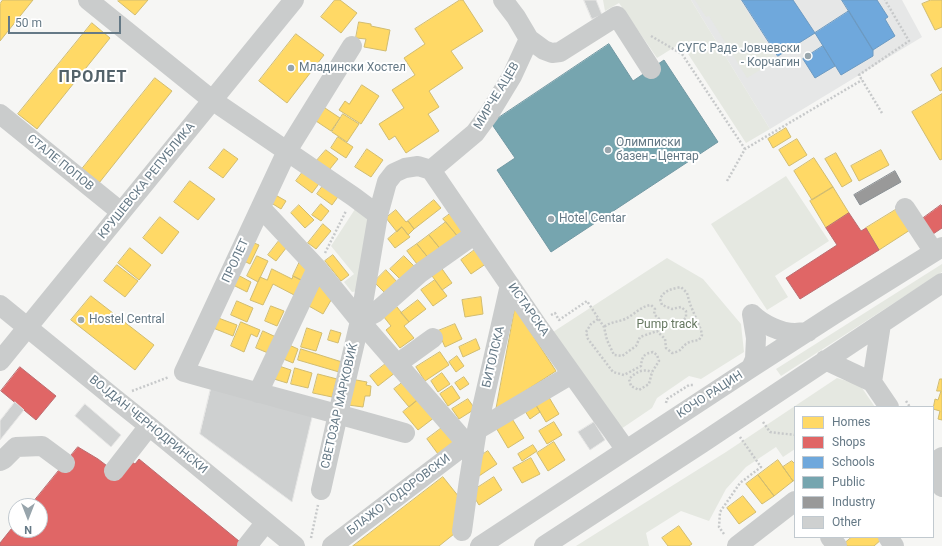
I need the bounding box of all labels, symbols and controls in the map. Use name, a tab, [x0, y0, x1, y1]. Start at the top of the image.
scale bar	[10, 8, 123, 34]
text: 50 m	[15, 16, 42, 30]
place label: СУГС Раде Јовчевски - Корчагин	[677, 42, 800, 70]
marker: СУГС Раде Јовчевски - Корчагин	[803, 51, 813, 61]
street label: МИРЧЕ АЦЕВ	[471, 60, 523, 132]
place label: Младински Хостел	[299, 61, 406, 75]
marker: Младински Хостел	[286, 63, 296, 73]
district label: ПРОЛЕТ	[59, 68, 127, 88]
street label: КРУШЕВСКА РЕПУБЛИКА	[96, 120, 198, 242]
street label: СТАЛЕ ПОПОВ	[24, 132, 96, 194]
place label: Олимписки базен - Центар	[616, 136, 699, 164]
marker: Олимписки базен - Центар	[603, 145, 613, 155]
place label: Hotel Centar	[559, 212, 626, 226]
marker: Hotel Centar	[546, 214, 556, 224]
street label: ПРОЛЕТ	[220, 237, 252, 285]
street label: ИСТАРСКА	[504, 281, 552, 339]
place label: Hostel Central	[89, 313, 165, 327]
marker: Hostel Central	[76, 315, 86, 325]
park label: Pump track	[636, 318, 698, 332]
street label: БИТОЛСКА	[480, 325, 508, 389]
street label: СВЕТОЗАР МАРКОВИЌ	[319, 342, 361, 470]
street label: КОЧО РАЦИН	[674, 368, 746, 422]
street label: ВОЈДАН ЧЕРНОДРИНСКИ	[86, 373, 210, 477]
legend	[794, 406, 934, 538]
text: Homes	[832, 415, 870, 429]
text: Shops	[832, 435, 866, 449]
street label: БЛАЖО ТОДОРОВСКИ	[345, 451, 453, 539]
text: Schools	[832, 455, 875, 469]
text: Public	[832, 475, 865, 489]
text: Industry	[832, 495, 875, 509]
north arrow	[8, 498, 48, 538]
text: Other	[832, 515, 861, 529]
text: N	[24, 523, 32, 536]

